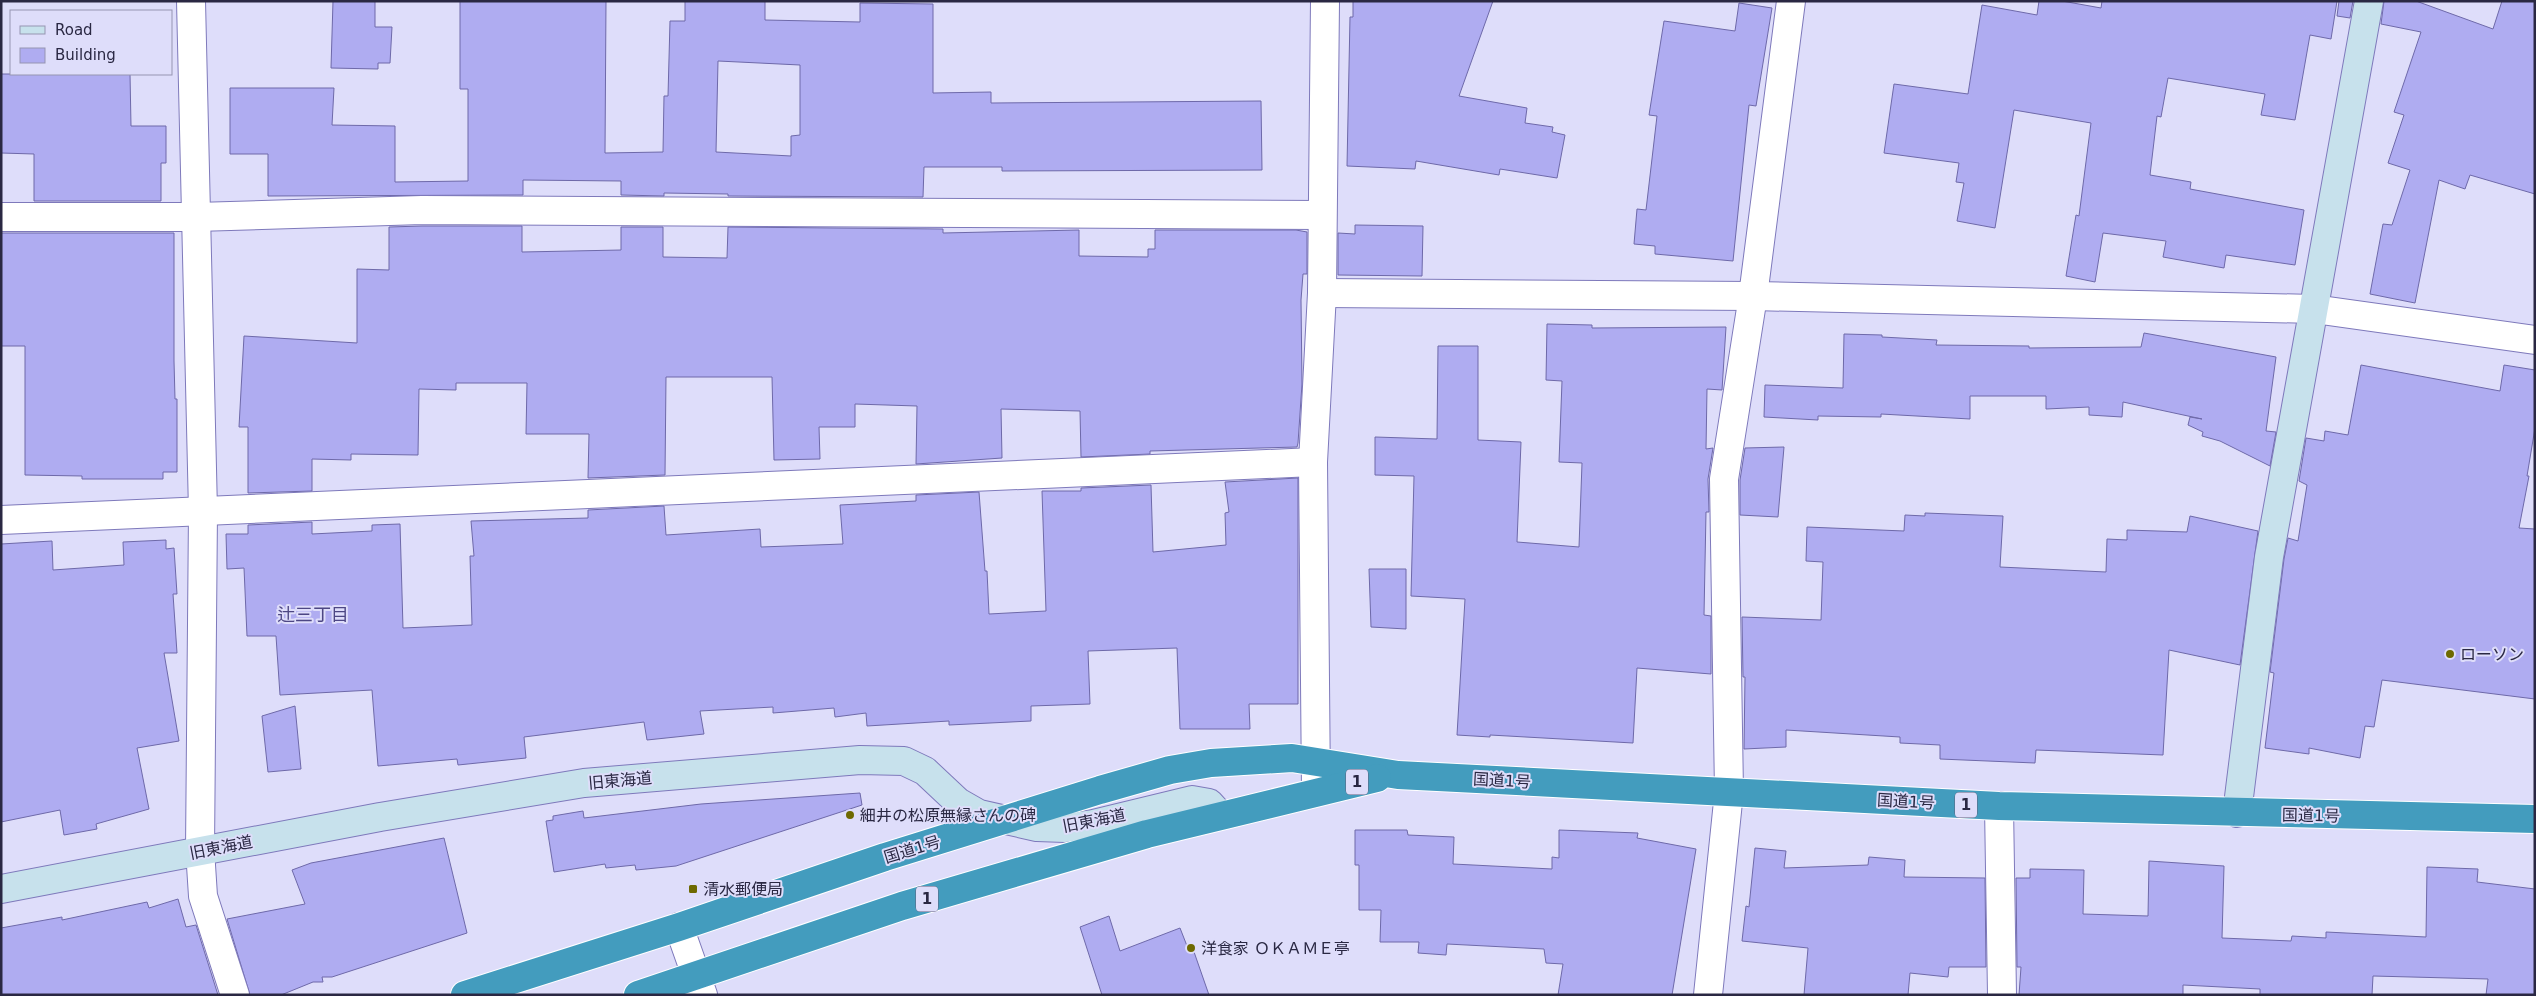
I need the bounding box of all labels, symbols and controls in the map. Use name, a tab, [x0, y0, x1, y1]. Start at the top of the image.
legend	[10, 10, 172, 75]
text: Road	[55, 21, 93, 39]
text: Building	[55, 46, 116, 64]
district label: 辻三丁目	[277, 604, 349, 625]
place label: ローソン	[2460, 645, 2524, 664]
marker: ローソン	[2444, 648, 2456, 660]
street label: 旧東海道	[587, 768, 653, 793]
street label: 国道1号	[1472, 769, 1532, 792]
road number: 1	[1346, 770, 1368, 794]
street label: 国道1号	[1876, 790, 1936, 813]
road number: 1	[1955, 792, 1977, 818]
street label: 旧東海道	[1061, 805, 1127, 836]
street label: 国道1号	[2282, 805, 2340, 826]
place label: 細井の松原無縁さんの碑	[860, 806, 1036, 825]
marker: 細井の松原無縁さんの碑	[844, 809, 856, 821]
street label: 旧東海道	[188, 832, 254, 863]
street label: 国道1号	[882, 832, 943, 867]
place label: 清水郵便局	[703, 880, 783, 899]
marker: 清水郵便局	[687, 883, 699, 895]
road number: 1	[916, 886, 938, 912]
place label: 洋食家 ＯＫＡＭＥ亭	[1201, 939, 1350, 958]
marker: 洋食家 ＯＫＡＭＥ亭	[1185, 942, 1197, 954]

